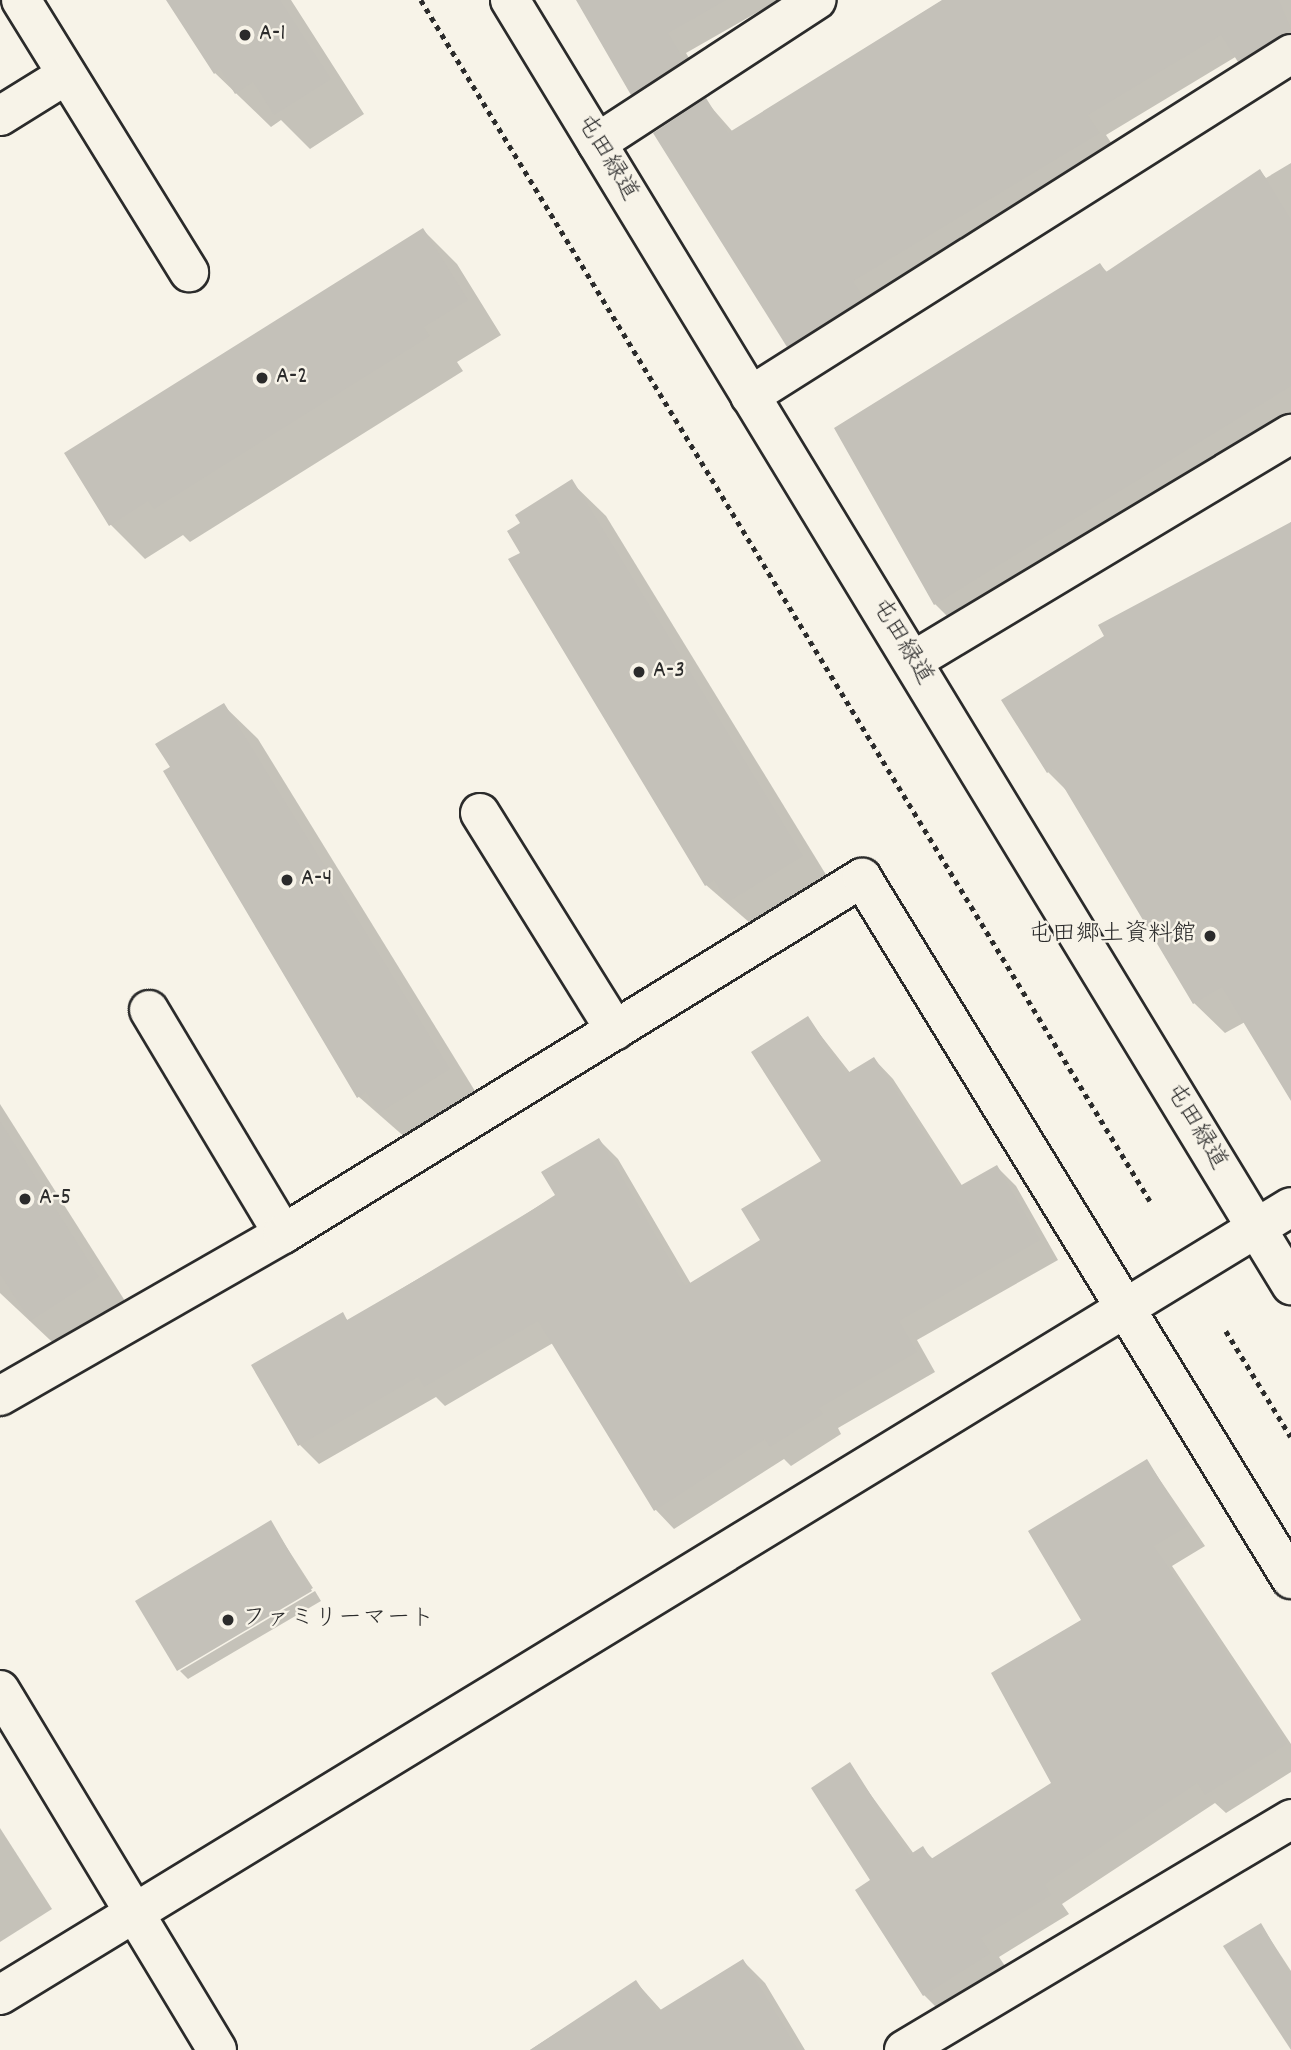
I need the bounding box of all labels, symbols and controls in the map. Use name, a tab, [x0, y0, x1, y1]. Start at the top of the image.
place label: A-1	[259, 21, 286, 49]
marker: A-1	[237, 27, 253, 43]
street label: 屯田緑道	[569, 109, 643, 207]
place label: A-2	[276, 364, 308, 392]
marker: A-2	[254, 370, 270, 386]
street label: 屯田緑道	[864, 593, 938, 691]
place label: A-3	[653, 658, 685, 686]
marker: A-3	[631, 664, 647, 680]
place label: A-4	[301, 866, 332, 894]
marker: A-4	[279, 872, 295, 888]
place label: 屯田郷土資料館	[1028, 922, 1196, 950]
marker: 屯田郷土資料館	[1202, 928, 1218, 944]
street label: 屯田緑道	[1158, 1078, 1232, 1176]
place label: A-5	[39, 1185, 71, 1213]
marker: A-5	[17, 1191, 33, 1207]
place label: ファミリーマート	[242, 1606, 434, 1634]
marker: ファミリーマート	[220, 1612, 236, 1628]

